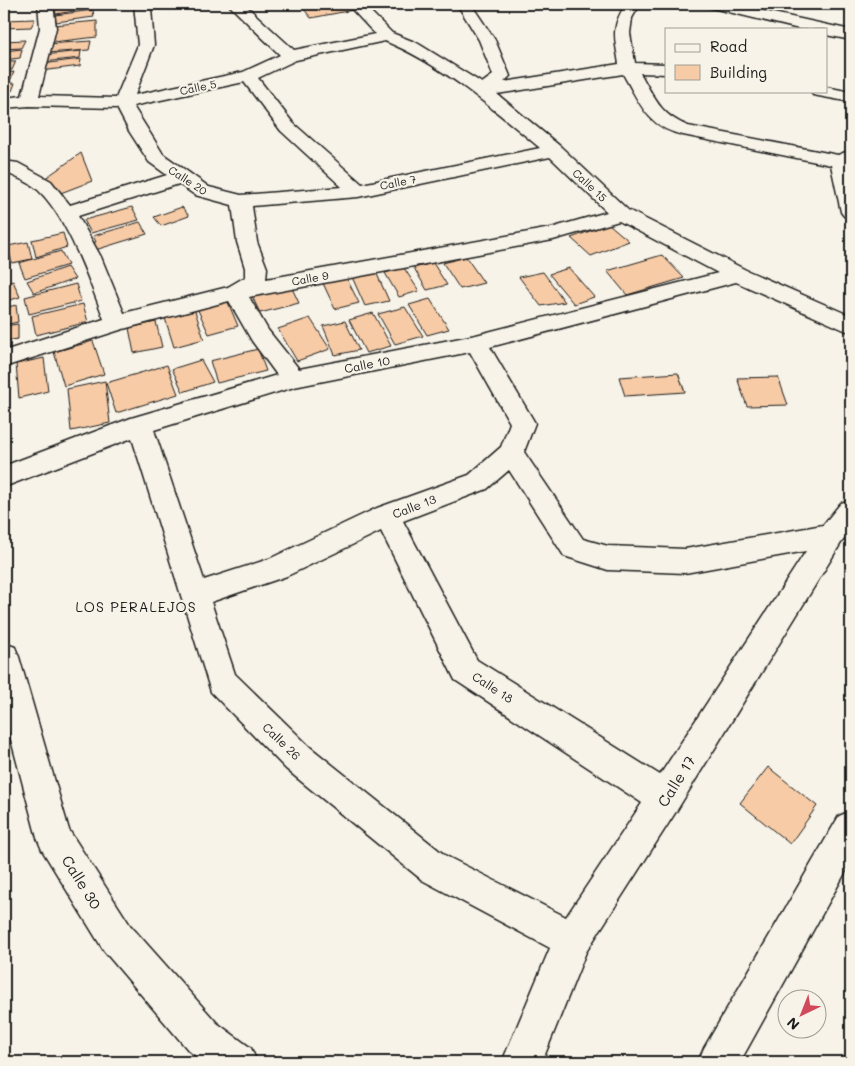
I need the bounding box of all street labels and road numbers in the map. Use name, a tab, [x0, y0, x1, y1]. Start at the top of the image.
street label: Calle 5	[178, 76, 218, 98]
street label: Calle 20	[166, 162, 210, 198]
street label: Calle 15	[570, 165, 610, 205]
street label: Calle 7	[379, 171, 417, 193]
street label: Calle 9	[290, 267, 330, 289]
street label: Calle 10	[343, 352, 392, 376]
street label: Calle 13	[390, 490, 438, 522]
street label: Calle 18	[469, 668, 517, 706]
street label: Calle 26	[259, 719, 305, 763]
street label: Calle 17	[652, 752, 700, 810]
street label: Calle 30	[58, 851, 106, 913]

